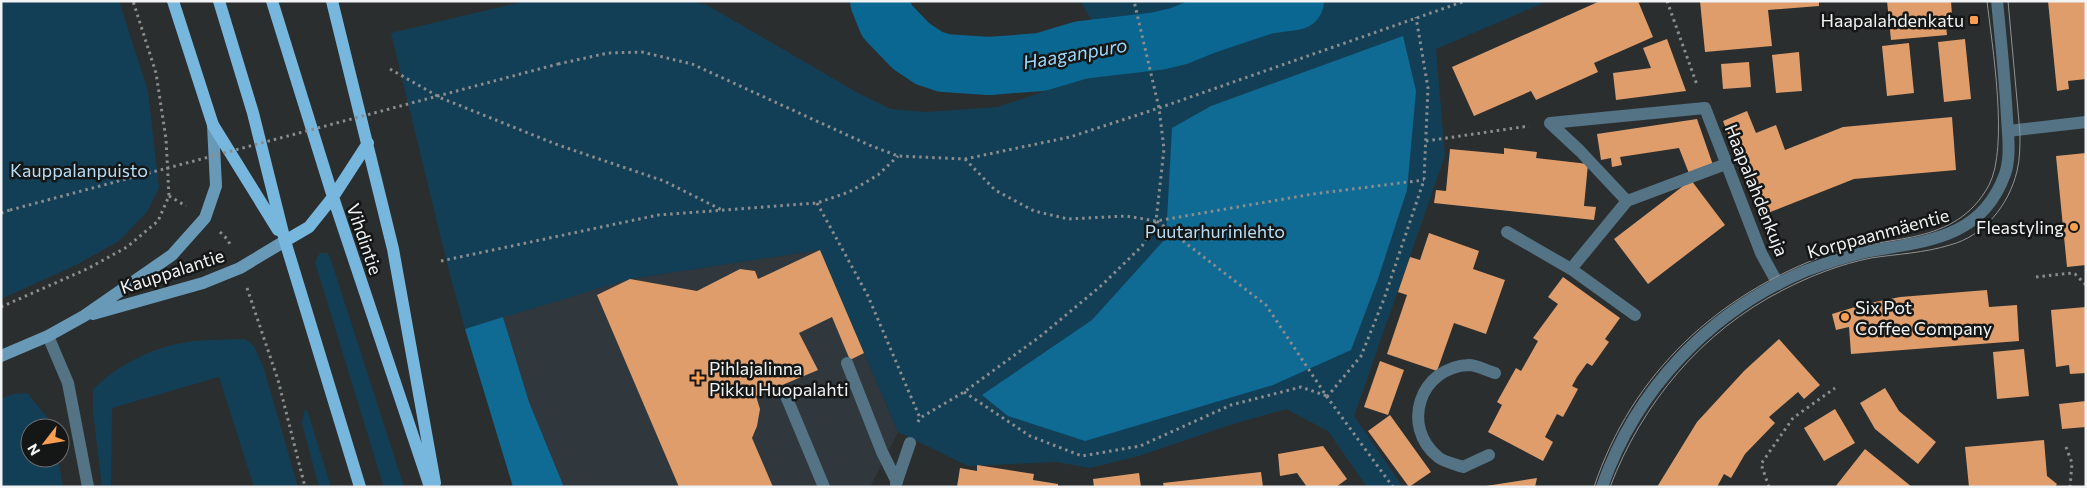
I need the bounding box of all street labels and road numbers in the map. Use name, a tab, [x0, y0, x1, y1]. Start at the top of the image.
street label: Haapalahdenkuja	[1720, 121, 1794, 259]
street label: Vihdintie	[343, 200, 387, 278]
street label: Korppaanmäentie	[1805, 203, 1951, 263]
street label: Kauppalantie	[117, 244, 227, 298]

